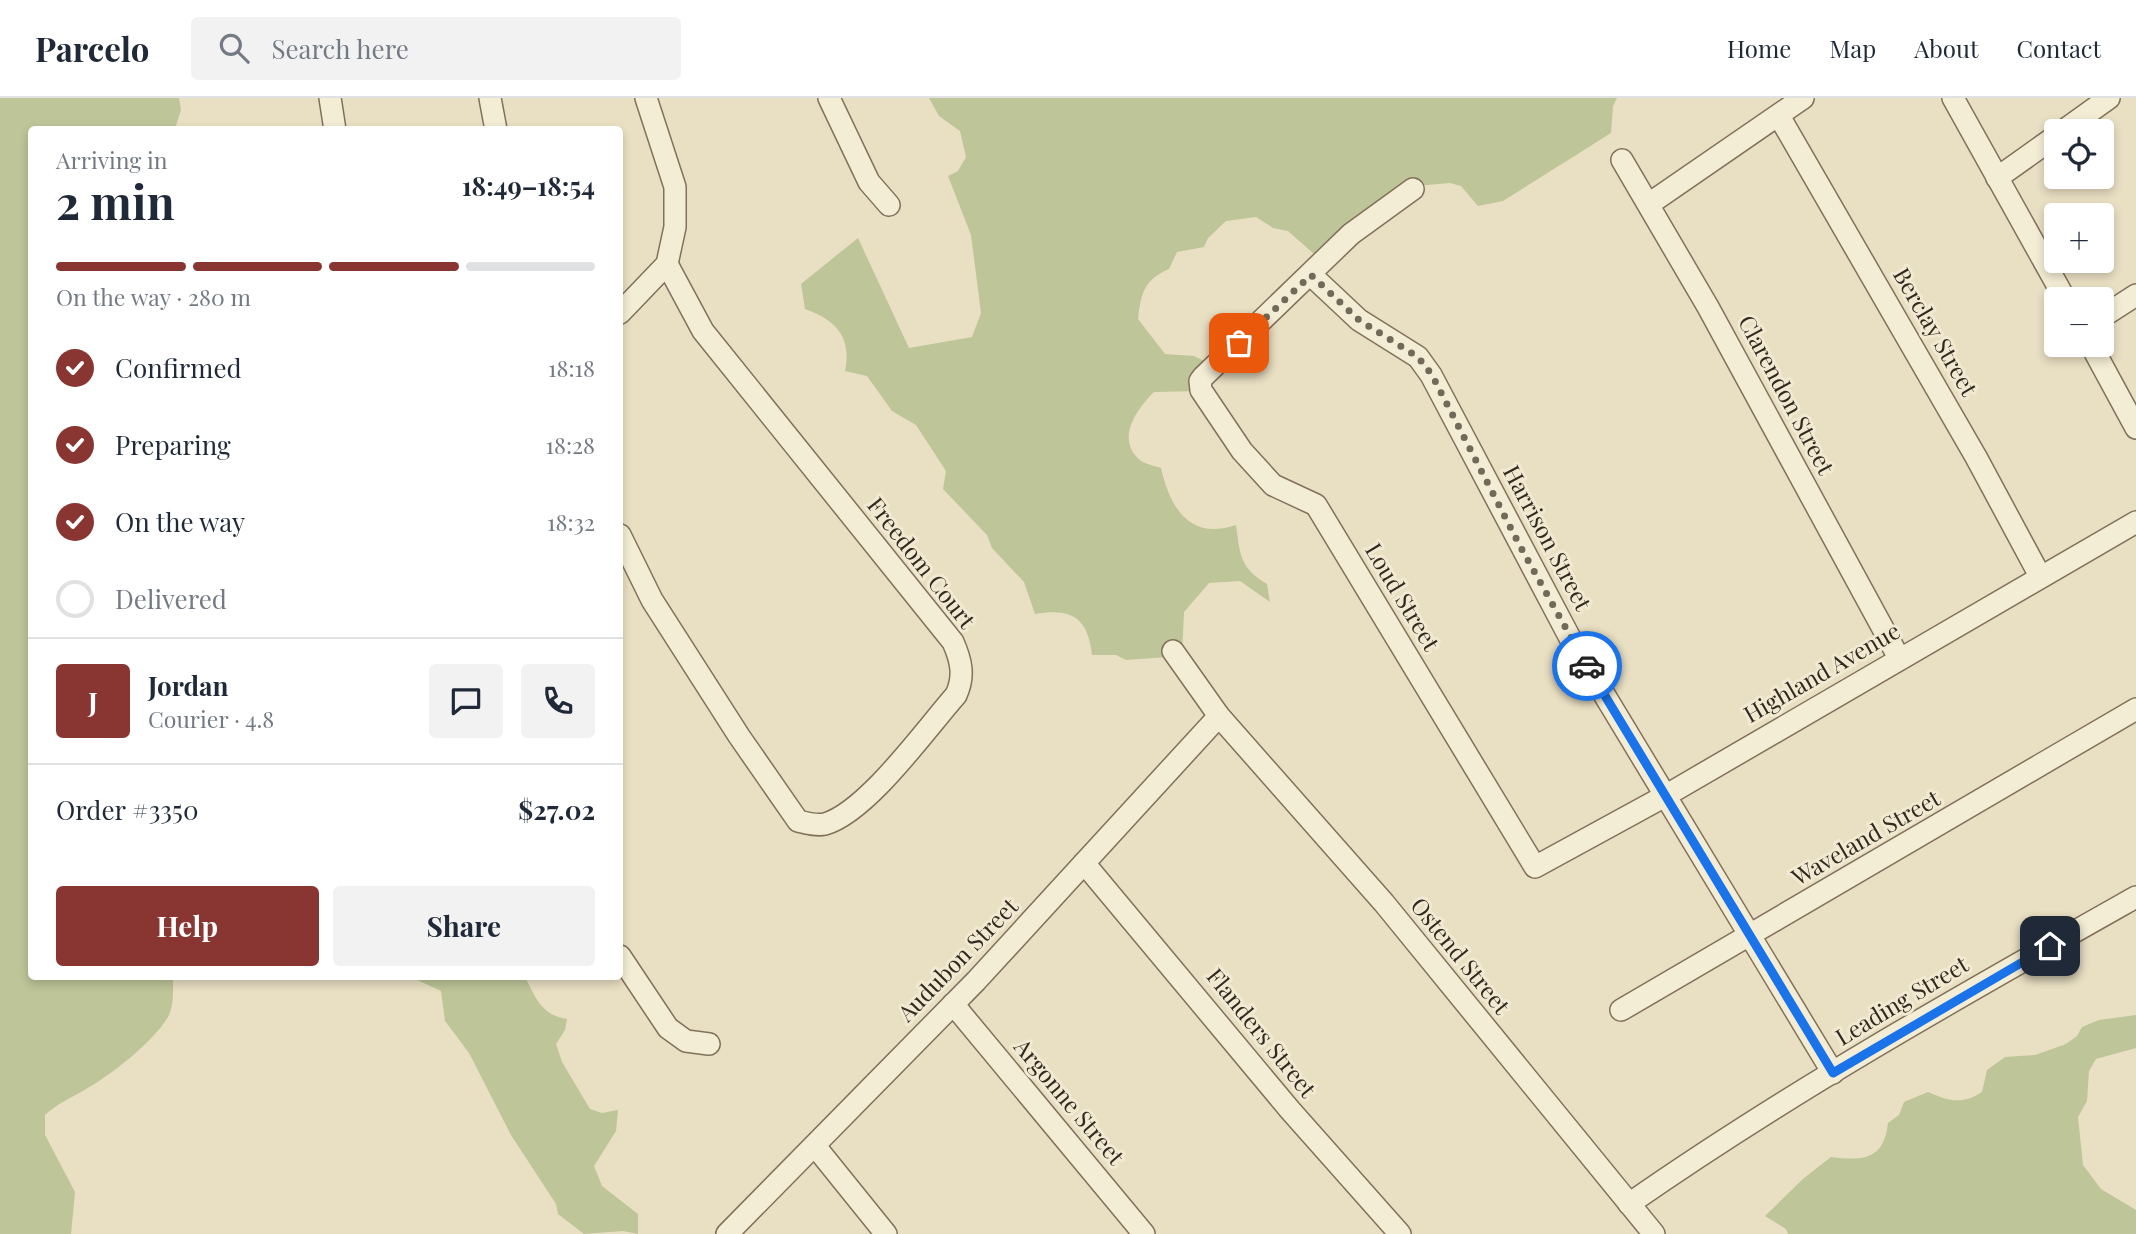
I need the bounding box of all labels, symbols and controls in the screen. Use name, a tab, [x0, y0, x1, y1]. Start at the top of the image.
search box	[191, 17, 681, 80]
text: Parcelo	[35, 26, 149, 70]
icon: search	[215, 29, 253, 67]
text: Search here	[271, 31, 409, 66]
text: Home	[1727, 32, 1791, 64]
text: Map	[1829, 32, 1876, 64]
text: About	[1914, 32, 1978, 64]
text: Contact	[2016, 32, 2101, 64]
map controls	[2044, 119, 2114, 357]
button: locate	[2044, 119, 2114, 189]
text: Arriving in	[56, 144, 168, 175]
text: 18:49–18:54	[462, 168, 595, 203]
text: 2 min	[56, 170, 175, 232]
button: +	[2044, 203, 2114, 273]
street label: Berclay Street	[1887, 261, 1986, 402]
text: On the way · 280 m	[56, 281, 251, 312]
button: −	[2044, 287, 2114, 357]
street label: Clarendon Street	[1732, 309, 1843, 480]
pin	[1209, 313, 1269, 373]
icon: bag	[1220, 324, 1258, 362]
icon: check	[56, 349, 94, 387]
text: Confirmed	[115, 350, 242, 385]
text: 18:18	[548, 352, 595, 383]
icon: check	[56, 426, 94, 464]
text: Preparing	[115, 427, 231, 462]
text: 18:28	[545, 429, 595, 460]
street label: Harrison Street	[1497, 459, 1600, 616]
street label: Freedom Court	[861, 490, 984, 635]
icon: check	[56, 503, 94, 541]
text: On the way	[115, 504, 245, 539]
text: 18:32	[547, 506, 595, 537]
street label: Loud Street	[1359, 537, 1448, 657]
text: Delivered	[115, 581, 227, 616]
street label: Highland Avenue	[1737, 614, 1905, 729]
courier	[1552, 631, 1622, 701]
icon: car	[1568, 647, 1606, 685]
button: chat	[429, 664, 503, 738]
button: phone	[521, 664, 595, 738]
text: Jordan	[148, 668, 228, 703]
text: J	[88, 684, 98, 719]
text: Courier · 4.8	[148, 703, 274, 734]
street label: Waveland Street	[1785, 781, 1946, 892]
text: Order #3350	[56, 792, 198, 827]
text: $27.02	[518, 792, 595, 827]
button: Help	[56, 886, 319, 966]
button: Share	[333, 886, 595, 966]
street label: Audubon Street	[889, 890, 1024, 1028]
street label: Ostend Street	[1405, 890, 1518, 1021]
pin	[2020, 916, 2080, 976]
icon: home	[2031, 927, 2069, 965]
street label: Leading Street	[1829, 947, 1974, 1052]
street label: Flanders Street	[1200, 961, 1324, 1104]
street label: Argonne Street	[1008, 1031, 1133, 1171]

